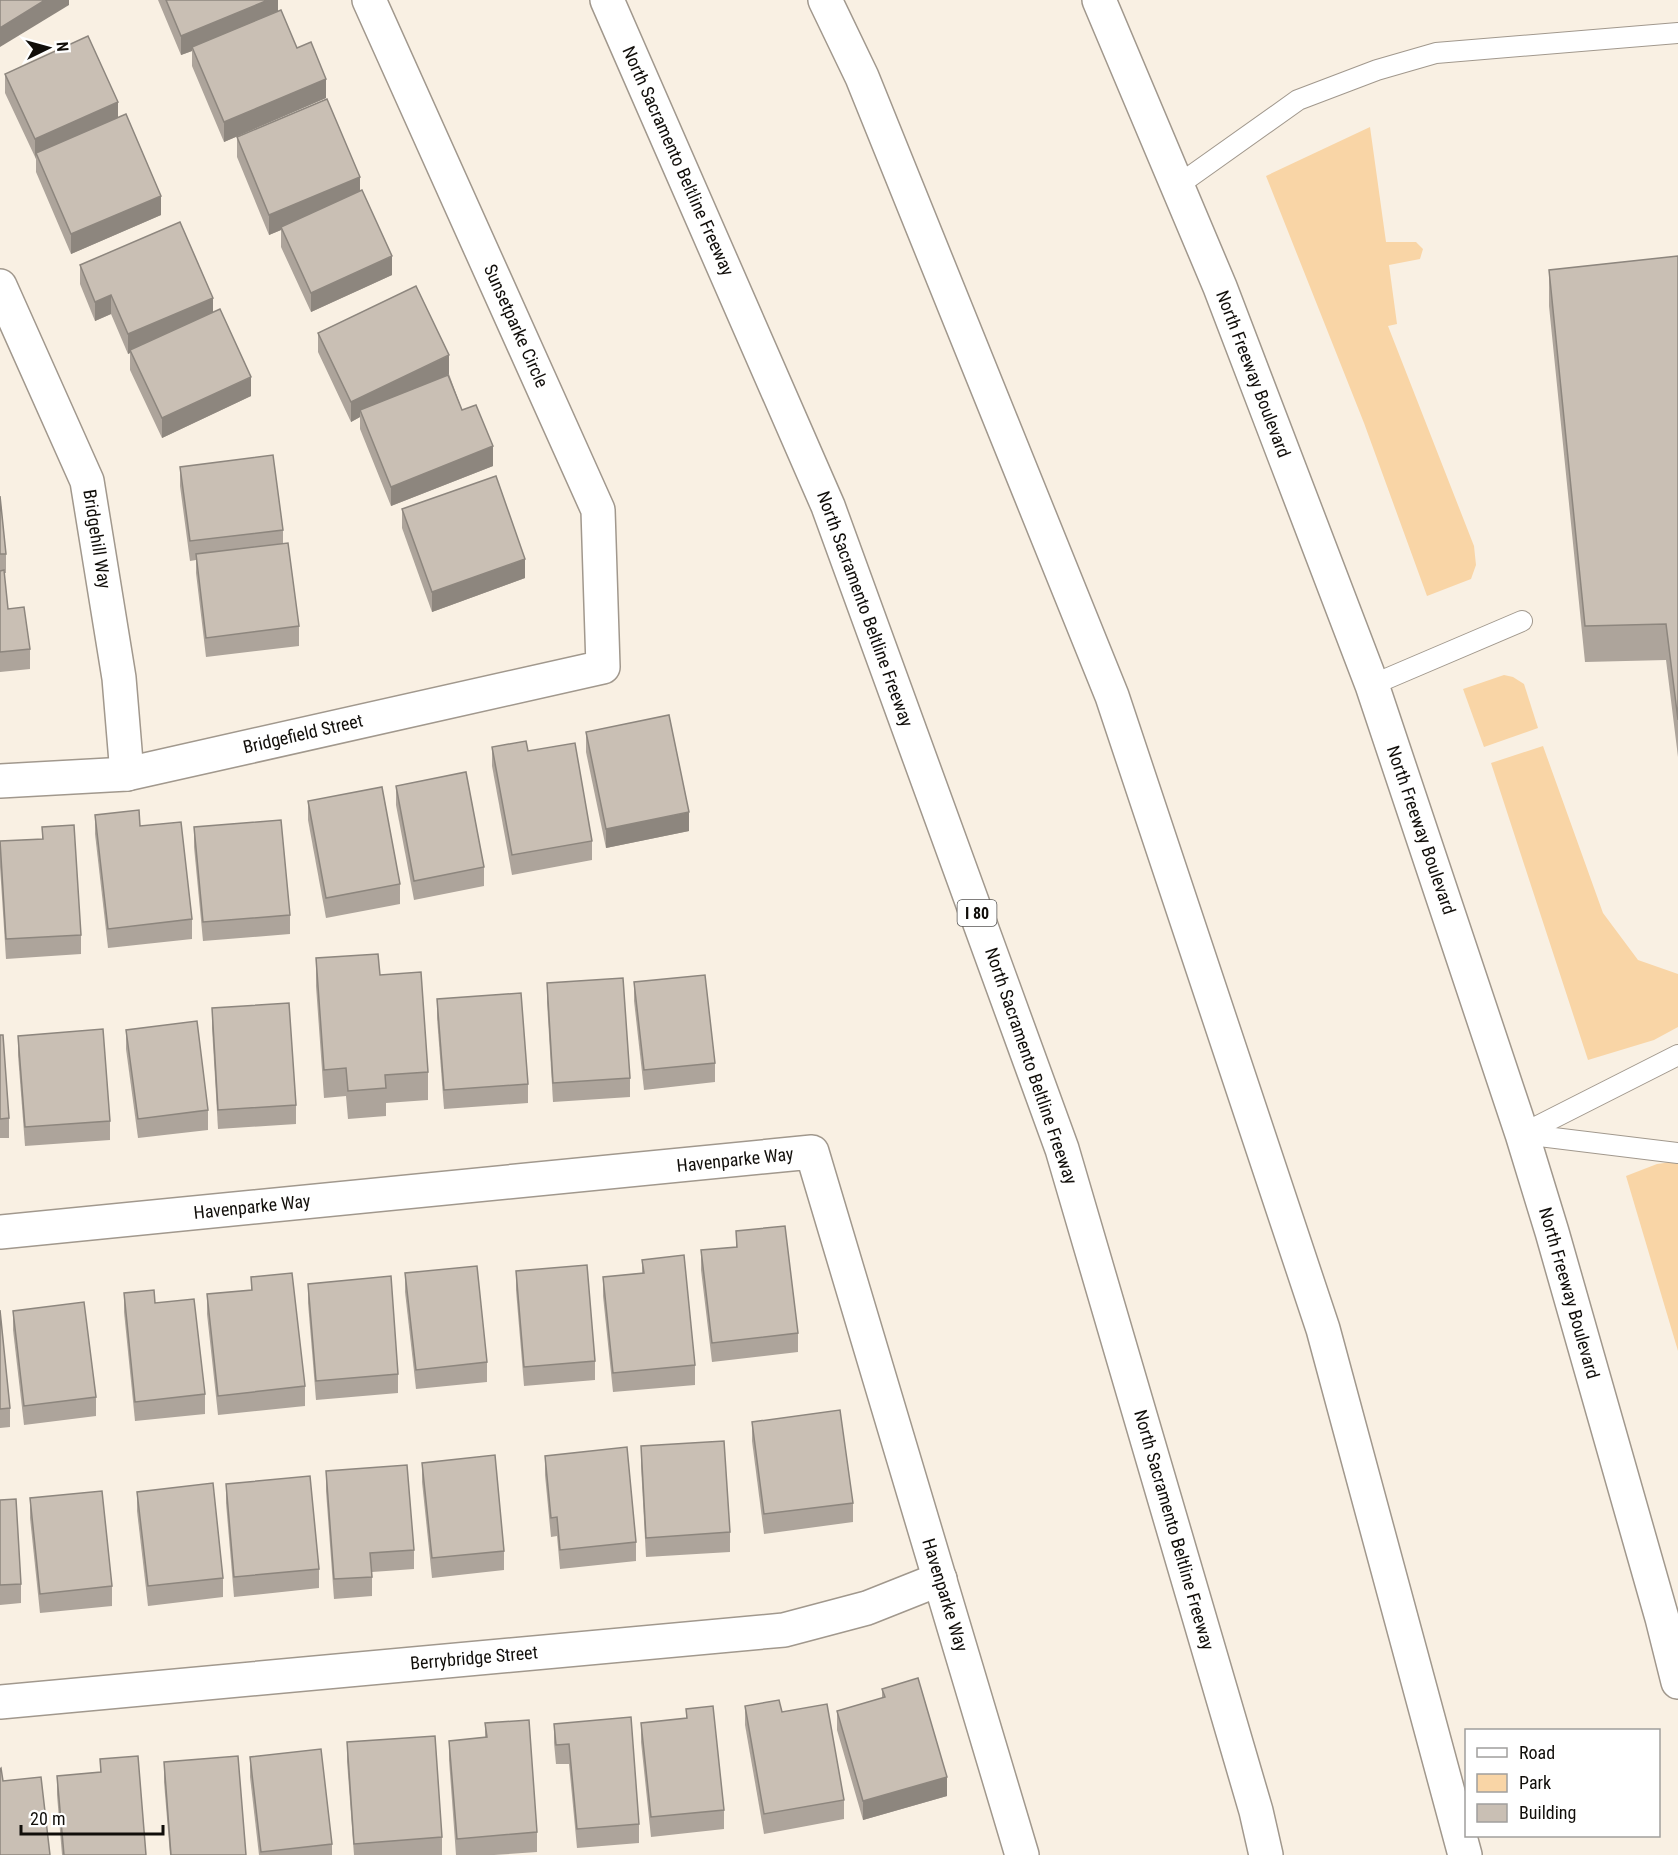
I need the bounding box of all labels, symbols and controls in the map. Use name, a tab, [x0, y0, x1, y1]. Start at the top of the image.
north arrow	[18, 18, 78, 78]
text: N	[53, 41, 72, 52]
street label: North Sacramento Beltline Freeway	[618, 43, 739, 279]
street label: Sunsetparke Circle	[480, 261, 553, 391]
street label: North Freeway Boulevard	[1212, 287, 1295, 460]
street label: Bridgehill Way	[79, 488, 116, 591]
street label: North Sacramento Beltline Freeway	[813, 488, 918, 730]
street label: Bridgefield Street	[241, 710, 365, 758]
street label: North Freeway Boulevard	[1383, 743, 1460, 917]
road number: I 80	[958, 900, 996, 926]
street label: North Sacramento Beltline Freeway	[981, 945, 1082, 1187]
street label: Havenparke Way	[676, 1143, 795, 1176]
street label: Havenparke Way	[193, 1190, 312, 1223]
street label: North Freeway Boulevard	[1535, 1205, 1604, 1381]
street label: North Sacramento Beltline Freeway	[1130, 1407, 1219, 1653]
street label: Havenparke Way	[918, 1536, 973, 1654]
street label: Berrybridge Street	[409, 1641, 539, 1674]
legend	[1465, 1729, 1660, 1837]
text: Road	[1519, 1742, 1555, 1763]
text: Park	[1519, 1772, 1551, 1793]
scale bar	[21, 1798, 164, 1836]
text: Building	[1519, 1802, 1576, 1823]
text: 20 m	[30, 1808, 65, 1829]

